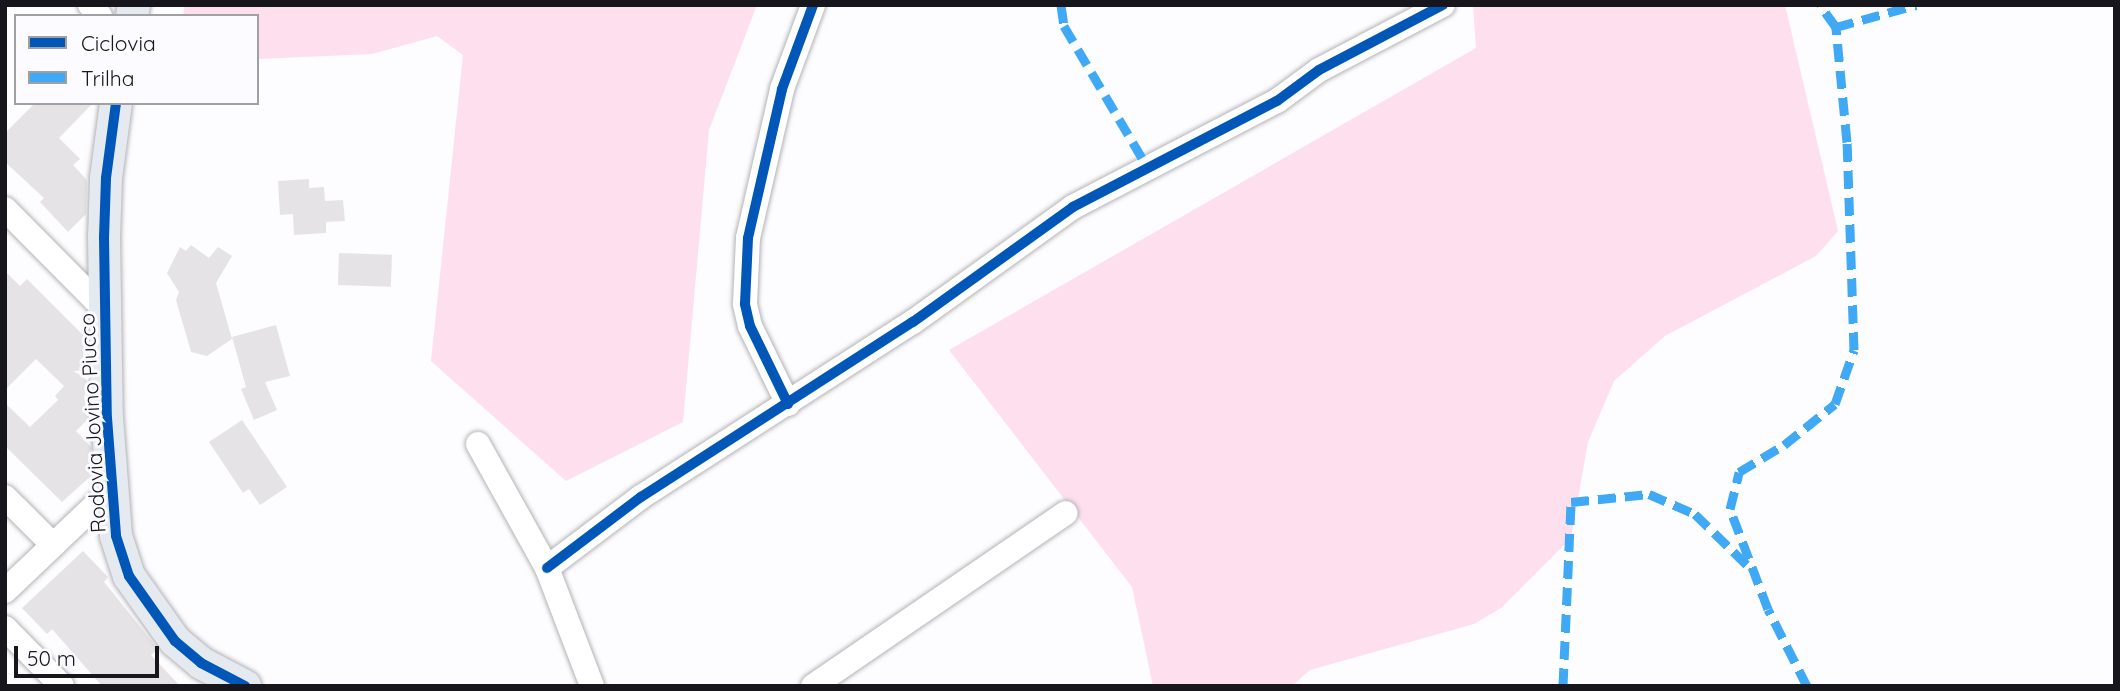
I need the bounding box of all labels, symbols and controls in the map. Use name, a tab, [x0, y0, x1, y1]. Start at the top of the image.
legend	[14, 14, 259, 105]
text: Ciclovia	[81, 30, 156, 56]
text: Trilha	[81, 65, 135, 91]
street label: Rodovia Jovino Piucco	[74, 312, 110, 534]
scale bar	[18, 632, 163, 676]
text: 50 m	[27, 645, 76, 671]

